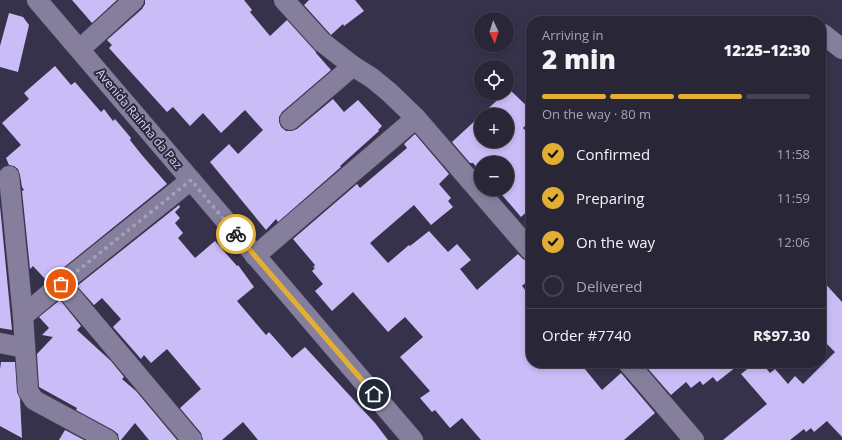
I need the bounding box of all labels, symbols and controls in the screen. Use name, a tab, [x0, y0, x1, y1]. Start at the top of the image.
north arrow	[474, 12, 514, 52]
map controls	[474, 12, 514, 196]
text: Arriving in	[542, 26, 604, 44]
text: 12:25–12:30	[724, 40, 810, 60]
text: 2 min	[542, 41, 616, 77]
button: locate	[474, 60, 514, 100]
street label: Avenida Rainha da Paz	[92, 65, 187, 173]
text: On the way · 80 m	[542, 105, 651, 123]
button: +	[474, 108, 514, 148]
icon: check	[542, 143, 564, 165]
text: Confirmed	[576, 144, 650, 164]
text: 11:58	[777, 145, 810, 163]
button: −	[474, 156, 514, 196]
icon: check	[542, 187, 564, 209]
text: Preparing	[576, 188, 644, 208]
text: 11:59	[777, 189, 810, 207]
courier	[216, 214, 256, 254]
icon: bike	[225, 223, 247, 245]
icon: check	[542, 231, 564, 253]
text: On the way	[576, 232, 655, 252]
text: 12:06	[777, 233, 810, 251]
pin	[44, 267, 78, 301]
icon: bag	[50, 273, 72, 295]
text: Delivered	[576, 276, 643, 296]
text: Order #7740	[542, 325, 631, 345]
text: R$97.30	[753, 325, 810, 345]
pin	[357, 377, 391, 411]
icon: home	[363, 383, 385, 405]

